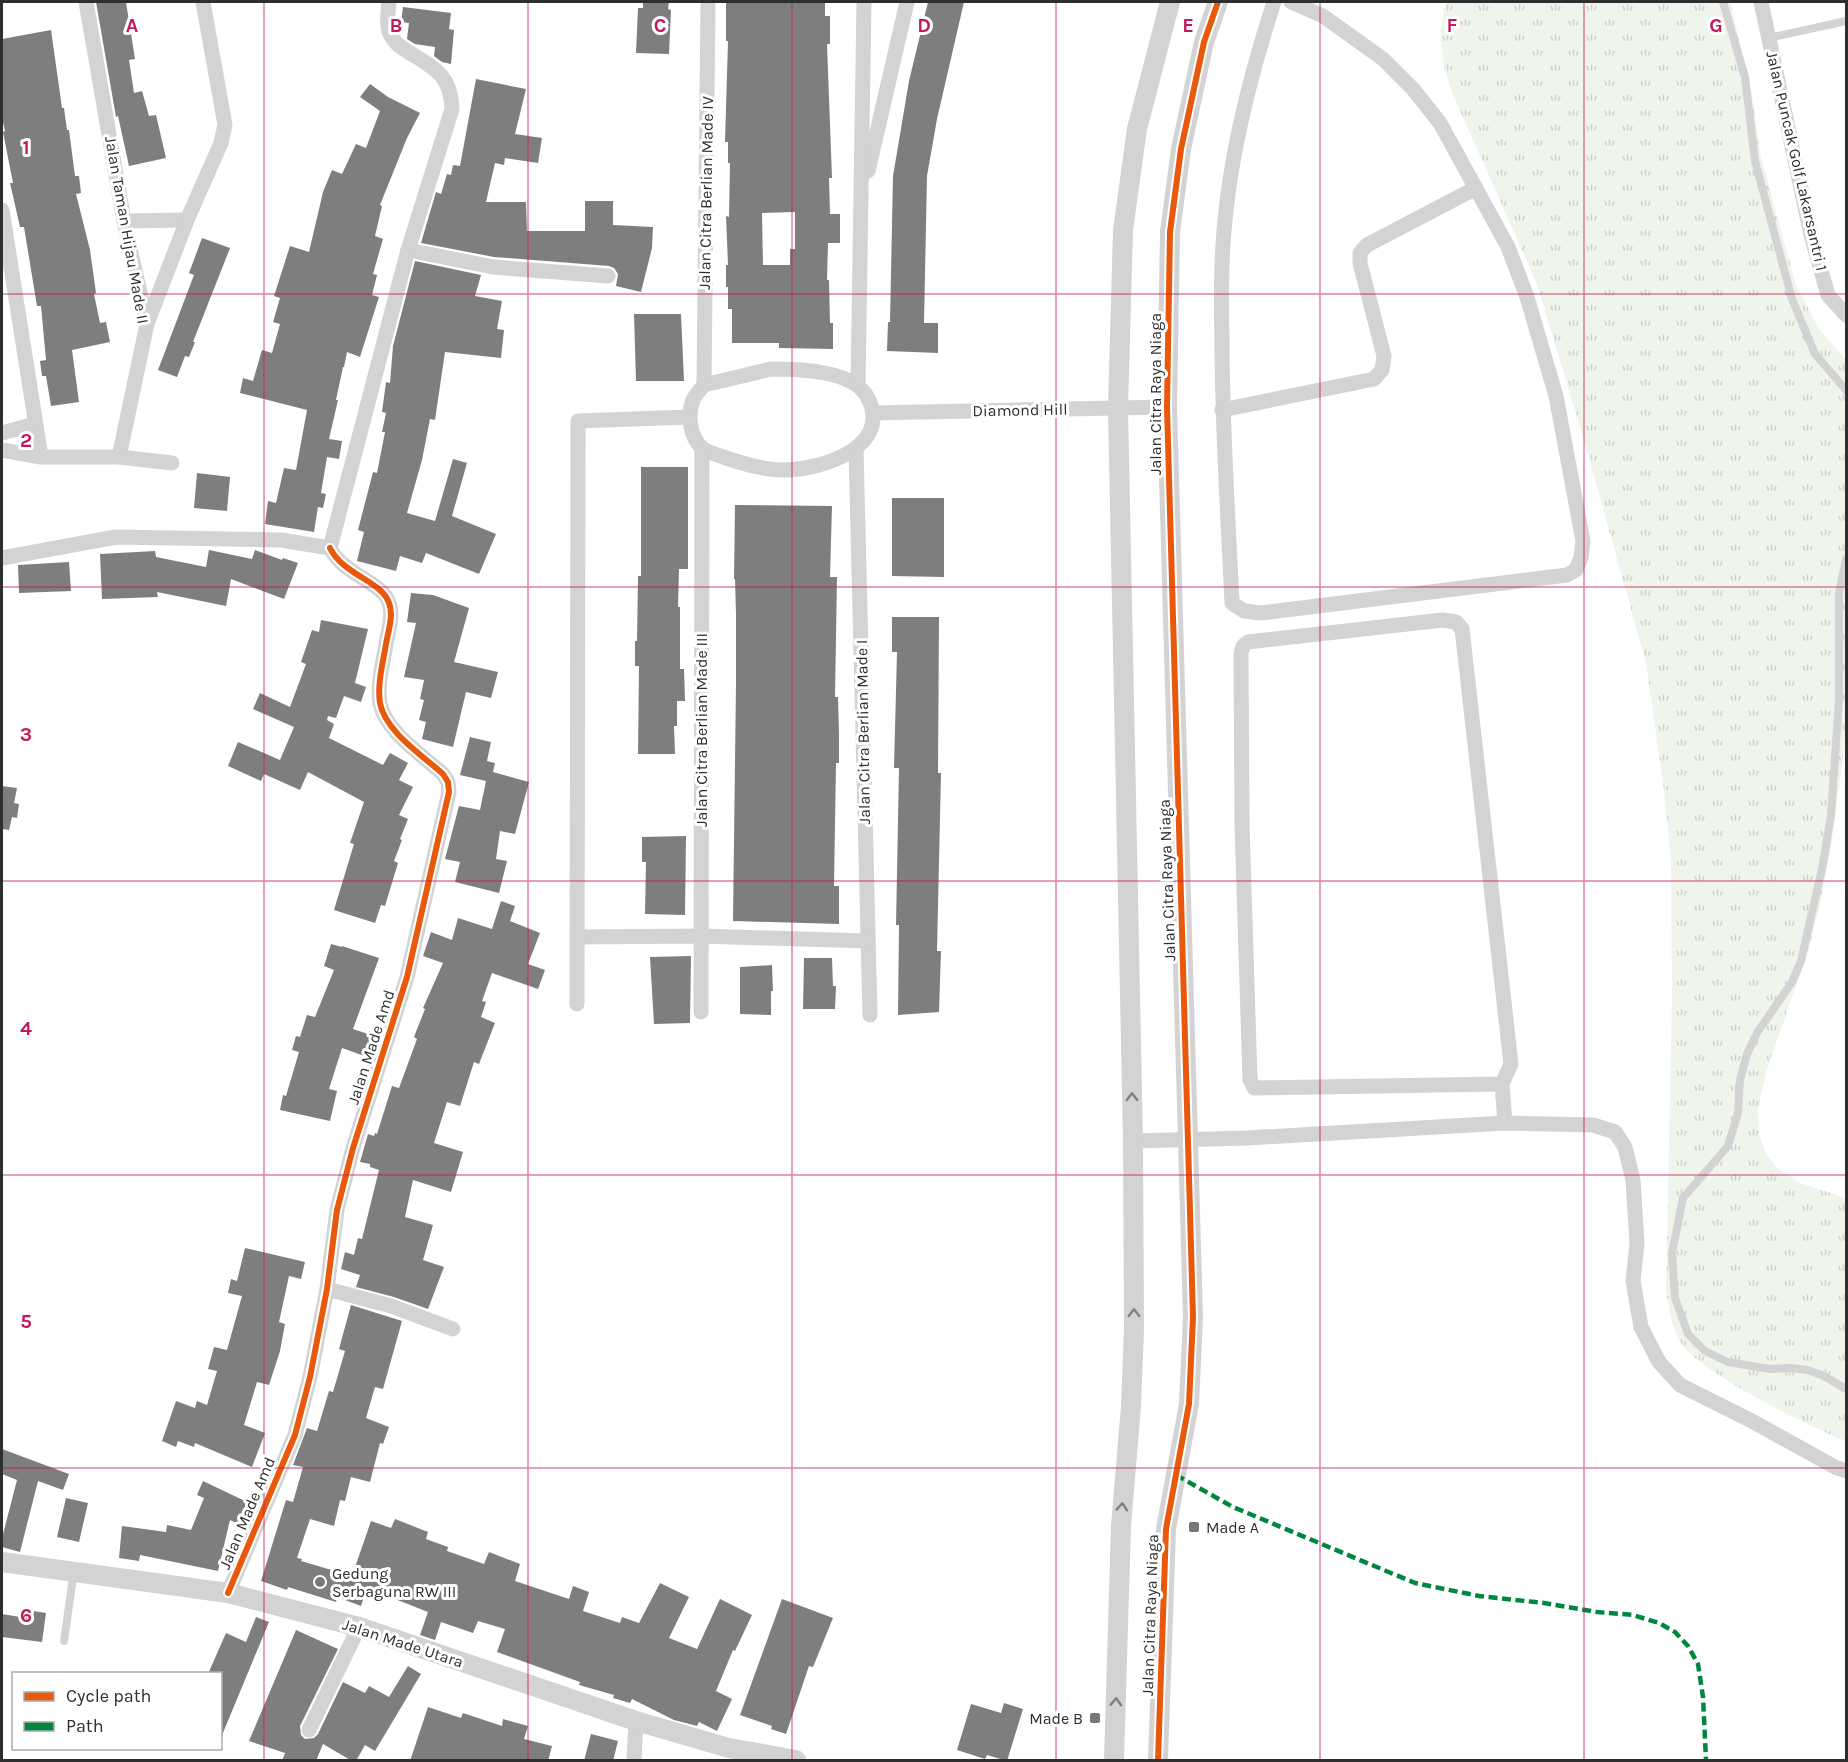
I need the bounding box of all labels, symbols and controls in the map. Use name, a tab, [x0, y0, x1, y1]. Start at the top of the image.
text: A	[126, 14, 139, 37]
text: B	[390, 14, 402, 37]
text: C	[654, 14, 666, 37]
text: D	[917, 14, 931, 37]
text: E	[1182, 14, 1194, 37]
text: F	[1447, 14, 1458, 37]
text: G	[1709, 14, 1723, 37]
street label: Jalan Puncak Golf Lakarsantri 1	[1762, 49, 1832, 273]
street label: Jalan Citra Berlian Made IV	[695, 96, 717, 290]
street label: Jalan Taman Hijau Made II	[101, 135, 153, 325]
text: 1	[22, 136, 30, 159]
street label: Jalan Citra Raya Niaga	[1146, 313, 1165, 475]
street label: Diamond Hill	[972, 400, 1068, 420]
text: 2	[20, 429, 32, 452]
street label: Jalan Citra Berlian Made III	[692, 633, 711, 827]
street label: Jalan Citra Berlian Made I	[852, 639, 874, 825]
text: 3	[20, 723, 32, 746]
street label: Jalan Citra Raya Niaga	[1155, 799, 1179, 961]
street label: Jalan Made Amd	[343, 987, 399, 1107]
text: 4	[20, 1017, 32, 1040]
one-way arrow	[1126, 1092, 1138, 1101]
one-way arrow	[1128, 1308, 1140, 1317]
text: 5	[20, 1310, 32, 1333]
street label: Jalan Made Amd	[215, 1454, 279, 1572]
one-way arrow	[1115, 1503, 1128, 1512]
place label: Made A	[1206, 1518, 1259, 1537]
marker: Made A	[1187, 1520, 1201, 1534]
street label: Jalan Citra Raya Niaga	[1138, 1534, 1162, 1696]
place label: Gedung Serbaguna RW III	[332, 1564, 456, 1601]
marker: Gedung Serbaguna RW III	[313, 1575, 327, 1589]
text: 6	[20, 1604, 32, 1627]
street label: Jalan Made Utara	[340, 1615, 466, 1671]
legend	[12, 1672, 222, 1750]
text: Cycle path	[66, 1685, 151, 1707]
one-way arrow	[1109, 1698, 1122, 1707]
place label: Made B	[1029, 1709, 1083, 1728]
marker: Made B	[1088, 1711, 1102, 1725]
text: Path	[66, 1715, 104, 1737]

